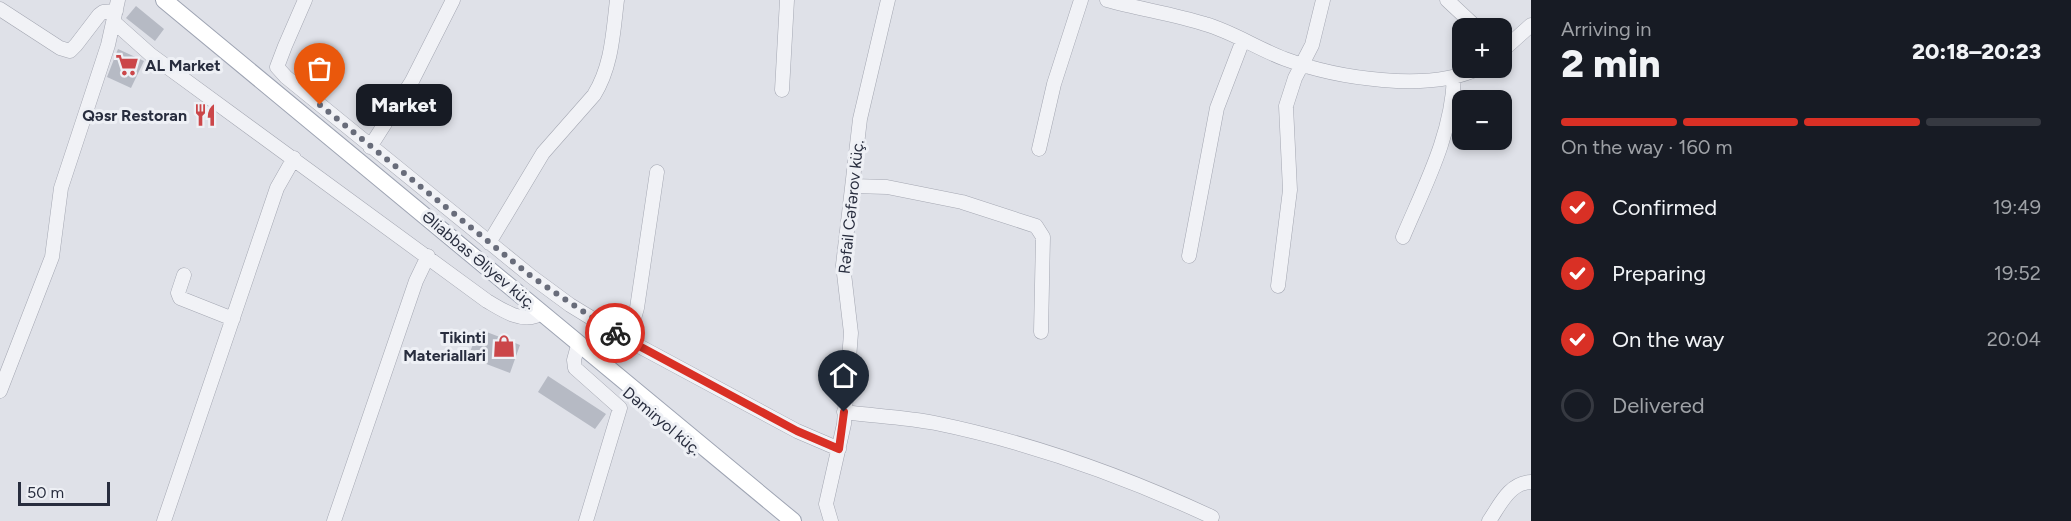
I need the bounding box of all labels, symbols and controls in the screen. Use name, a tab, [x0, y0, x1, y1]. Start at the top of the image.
text: Arriving in	[1561, 17, 1651, 41]
map controls	[1452, 18, 1512, 150]
button: +	[1452, 18, 1512, 78]
text: 20:18–20:23	[1912, 38, 2041, 65]
text: 2 min	[1561, 40, 1661, 87]
pin	[294, 43, 345, 105]
supermarket icon: AL Market	[114, 52, 140, 78]
icon: bag	[303, 52, 336, 85]
place label: AL Market	[145, 56, 221, 75]
callout: Market	[356, 84, 452, 126]
button: −	[1452, 90, 1512, 150]
text: Market	[371, 93, 437, 117]
restaurant icon: Qəsr Restoran	[192, 102, 218, 128]
place label: Qəsr Restoran	[82, 106, 187, 125]
text: On the way · 160 m	[1561, 135, 1733, 159]
street label: Rəfail Cəfərov küç.	[835, 139, 867, 275]
icon: check	[1561, 191, 1594, 224]
text: Confirmed	[1612, 194, 1717, 221]
text: 19:49	[1993, 195, 2041, 219]
street label: Əliabbas Əliyev küç.	[418, 207, 540, 313]
icon: check	[1561, 257, 1594, 290]
text: Preparing	[1612, 260, 1706, 287]
text: 19:52	[1994, 261, 2041, 285]
courier	[585, 303, 645, 363]
icon: bike	[599, 317, 632, 350]
icon: check	[1561, 323, 1594, 356]
text: On the way	[1612, 326, 1724, 353]
text: 20:04	[1987, 327, 2041, 351]
place label: Tikinti Materiallari	[403, 328, 486, 365]
shop icon: Tikinti Materiallari	[491, 333, 517, 359]
pin	[818, 350, 869, 412]
icon: home	[827, 359, 860, 392]
street label: Dəmiryol küç.	[619, 383, 705, 459]
text: Delivered	[1612, 392, 1705, 419]
scale bar	[18, 479, 110, 506]
text: 50 m	[27, 483, 64, 502]

